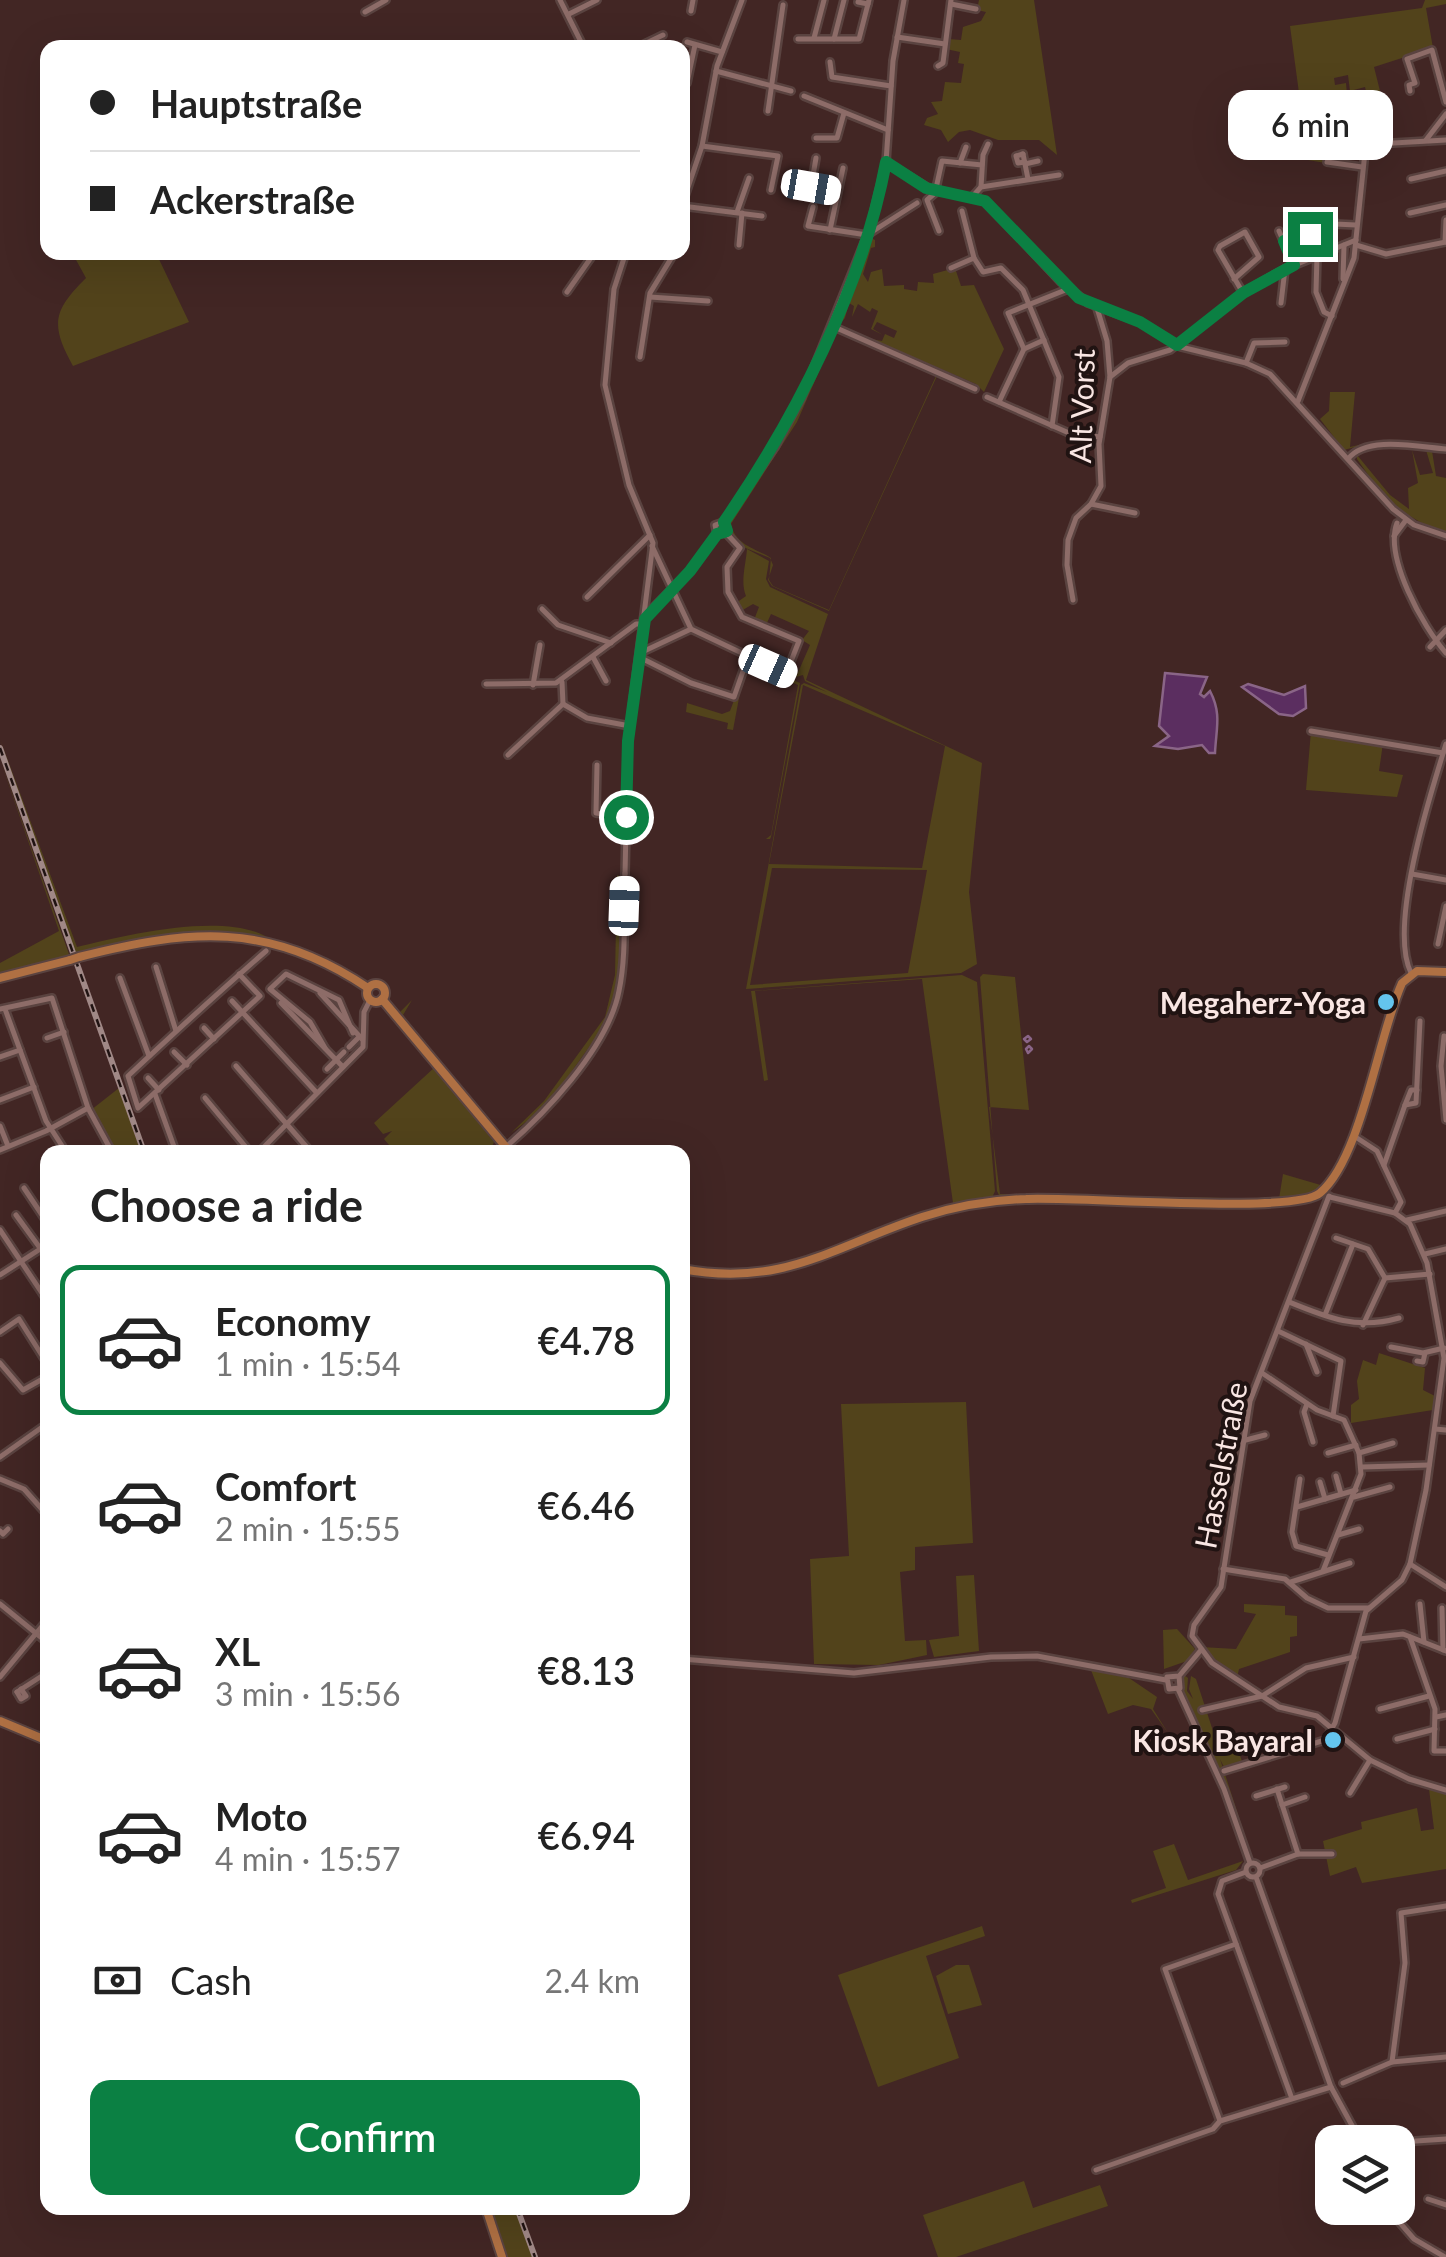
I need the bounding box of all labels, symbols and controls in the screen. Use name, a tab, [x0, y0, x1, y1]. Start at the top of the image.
text: Hauptstraße	[150, 80, 362, 126]
callout: 6 min	[1228, 89, 1392, 159]
text: 6 min	[1271, 105, 1350, 144]
car	[779, 167, 843, 207]
text: Ackerstraße	[150, 176, 355, 222]
route end	[1288, 212, 1333, 257]
street label: Alt Vorst	[1061, 348, 1101, 464]
car	[734, 640, 802, 692]
route start	[604, 795, 649, 840]
car	[608, 875, 640, 937]
place label: Megaherz-Yoga	[1160, 984, 1366, 1020]
marker: Megaherz-Yoga	[1375, 991, 1397, 1013]
text: Choose a ride	[90, 1178, 363, 1232]
icon: car	[95, 1295, 185, 1385]
text: Economy	[215, 1298, 370, 1344]
text: €4.78	[538, 1317, 635, 1363]
text: 1 min · 15:54	[215, 1344, 401, 1383]
street label: Hasselstraße	[1186, 1379, 1254, 1551]
icon: car	[95, 1460, 185, 1550]
text: Comfort	[215, 1463, 356, 1509]
text: €6.46	[538, 1482, 635, 1528]
text: 2 min · 15:55	[215, 1509, 401, 1548]
icon: car	[95, 1625, 185, 1715]
text: XL	[215, 1628, 260, 1674]
text: €8.13	[538, 1647, 635, 1693]
text: 3 min · 15:56	[215, 1674, 401, 1713]
place label: Kiosk Bayaral	[1132, 1722, 1313, 1758]
marker: Kiosk Bayaral	[1322, 1729, 1344, 1751]
icon: car	[95, 1790, 185, 1880]
text: Moto	[215, 1793, 308, 1839]
text: €6.94	[538, 1812, 635, 1858]
text: 4 min · 15:57	[215, 1839, 401, 1878]
icon: cash	[90, 1953, 145, 2008]
text: Cash	[170, 1957, 252, 2003]
text: 2.4 km	[545, 1961, 640, 2000]
button: Confirm	[90, 2080, 640, 2195]
map controls	[1315, 2125, 1415, 2225]
button: layers	[1315, 2125, 1415, 2225]

